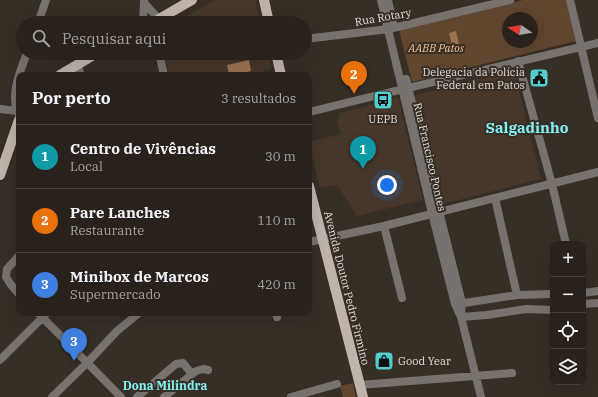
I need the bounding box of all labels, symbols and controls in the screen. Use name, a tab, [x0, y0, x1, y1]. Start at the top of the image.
street label: Rua Rotary	[354, 5, 412, 29]
north arrow	[502, 12, 538, 48]
search box	[16, 16, 312, 60]
icon: search	[30, 27, 52, 49]
text: Pesquisar aqui	[62, 29, 166, 48]
park label: AABB Patos	[407, 41, 465, 55]
pin: 2	[341, 61, 367, 94]
place label: Delegacia da Polícia Federal em Patos	[422, 65, 525, 92]
public building icon: Delegacia da Polícia Federal em Patos	[528, 67, 550, 89]
text: Por perto	[32, 87, 111, 109]
bus stop icon: UEPB	[372, 89, 394, 111]
text: 3 resultados	[221, 90, 296, 107]
street label: Rua Francisco Pontes	[411, 101, 449, 213]
place label: UEPB	[368, 112, 398, 126]
district label: Salgadinho	[486, 118, 569, 137]
pin: 1	[350, 136, 376, 169]
text: Centro de Vivências	[70, 139, 216, 158]
text: 1	[41, 148, 49, 165]
text: 30 m	[265, 148, 296, 165]
text: Local	[70, 158, 103, 175]
your location	[377, 175, 397, 195]
text: Pare Lanches	[70, 203, 170, 222]
street label: Avenida Doutor Pedro Firmino	[321, 210, 373, 366]
text: 2	[41, 212, 49, 229]
text: 110 m	[257, 212, 296, 229]
text: Restaurante	[70, 222, 144, 239]
map controls	[550, 241, 586, 385]
button: +	[550, 241, 586, 277]
text: Minibox de Marcos	[70, 267, 209, 286]
text: 3	[41, 276, 49, 293]
text: 420 m	[257, 276, 296, 293]
button: −	[550, 277, 586, 313]
text: Supermercado	[70, 286, 161, 303]
button: locate	[550, 313, 586, 349]
pin: 3	[61, 328, 87, 361]
button: layers	[550, 349, 586, 385]
shop icon: Good Year	[373, 350, 395, 372]
place label: Good Year	[398, 354, 451, 368]
district label: Dona Milindra	[123, 378, 207, 393]

